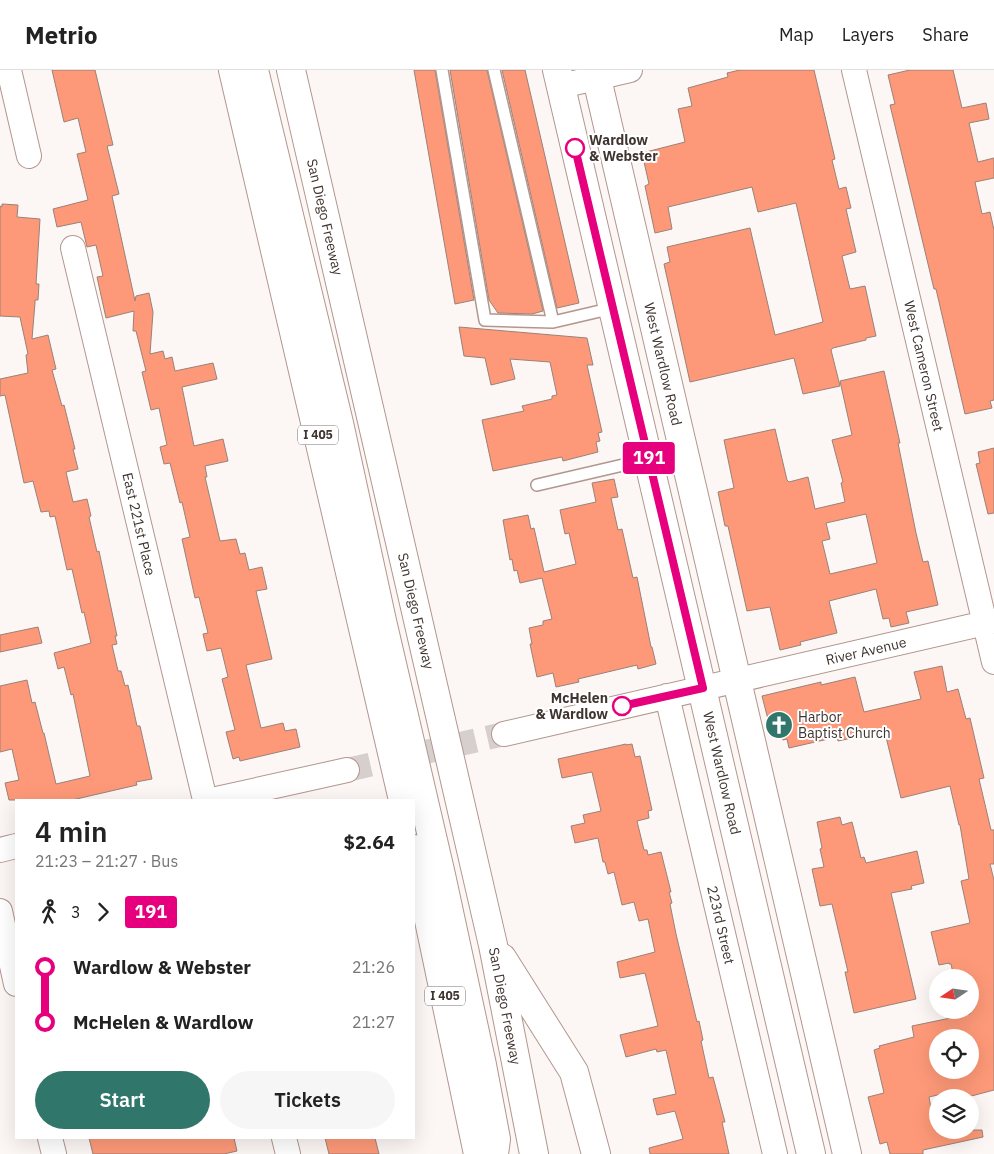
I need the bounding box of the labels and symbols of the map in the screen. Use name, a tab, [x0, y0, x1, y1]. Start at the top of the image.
place label: Wardlow & Webster	[589, 131, 658, 165]
marker: Wardlow & Webster	[565, 138, 585, 158]
street label: San Diego Freeway	[303, 157, 347, 277]
street label: West Cameron Street	[900, 299, 948, 433]
street label: West Wardlow Road	[640, 301, 686, 427]
road number: I 405	[298, 426, 338, 444]
line badge: 191	[620, 442, 678, 474]
street label: East 221st Place	[118, 471, 160, 578]
street label: San Diego Freeway	[394, 551, 438, 671]
street label: River Avenue	[824, 633, 908, 669]
place label: McHelen & Wardlow	[536, 689, 608, 723]
marker: McHelen & Wardlow	[612, 696, 632, 716]
place label: Harbor Baptist Church	[798, 708, 891, 742]
street label: West Wardlow Road	[699, 710, 745, 836]
church icon: Harbor Baptist Church	[764, 710, 794, 740]
street label: 223rd Street	[703, 884, 739, 966]
street label: San Diego Freeway	[485, 946, 525, 1066]
north arrow	[929, 969, 979, 1019]
road number: I 405	[425, 986, 465, 1006]

